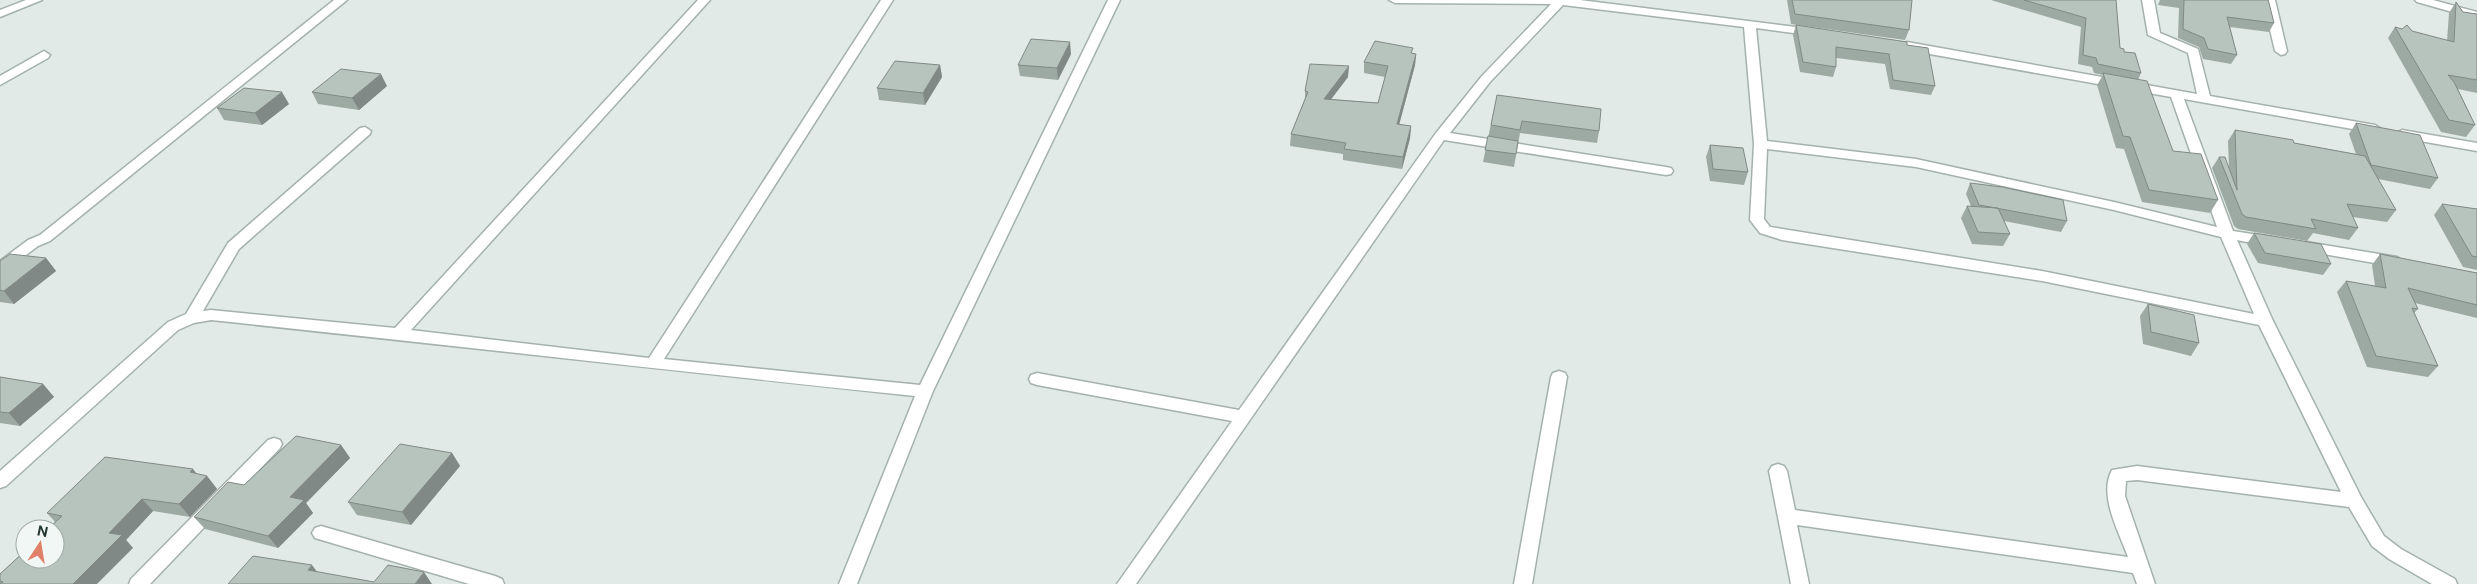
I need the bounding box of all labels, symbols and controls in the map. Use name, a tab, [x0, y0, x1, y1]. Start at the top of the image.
north arrow	[15, 519, 65, 569]
text: N	[36, 522, 50, 540]

